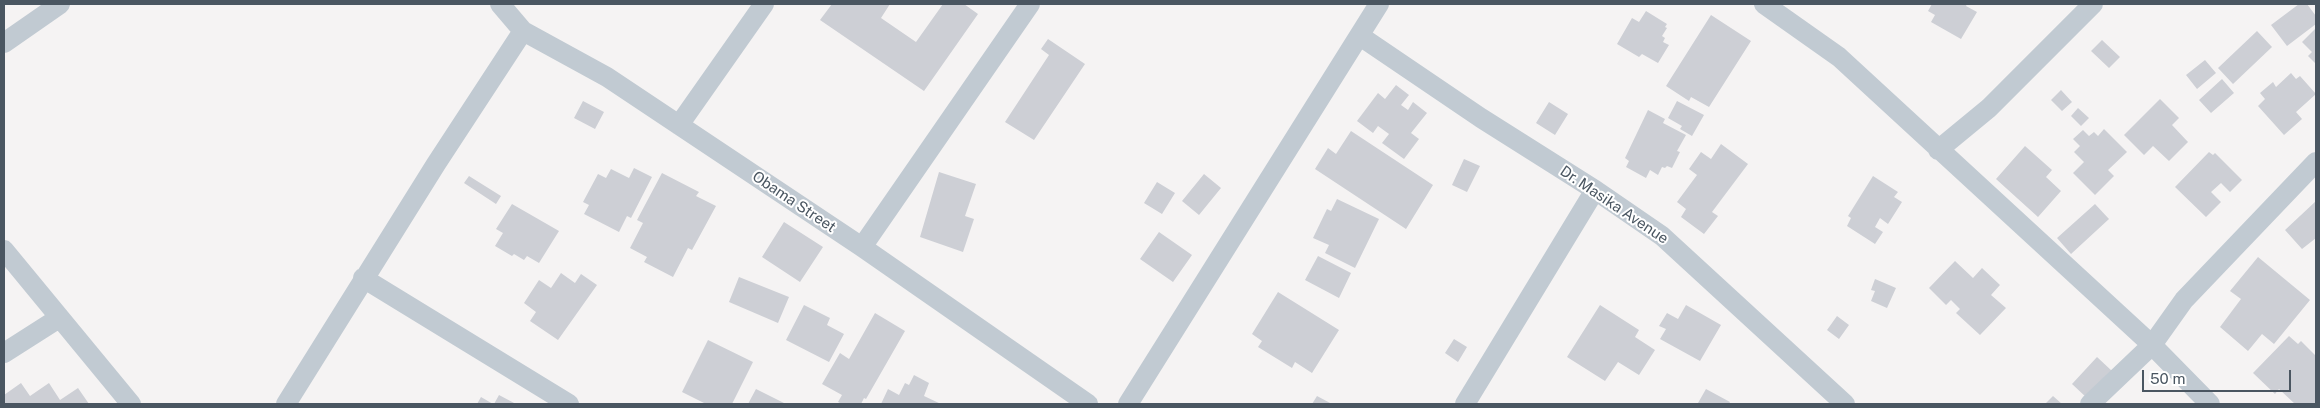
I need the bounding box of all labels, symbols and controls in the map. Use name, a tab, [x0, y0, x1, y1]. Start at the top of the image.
street label: Dr. Masika Avenue	[1556, 162, 1672, 248]
street label: Obama Street	[749, 167, 839, 237]
scale bar	[2145, 360, 2294, 392]
text: 50 m	[2150, 370, 2185, 387]

